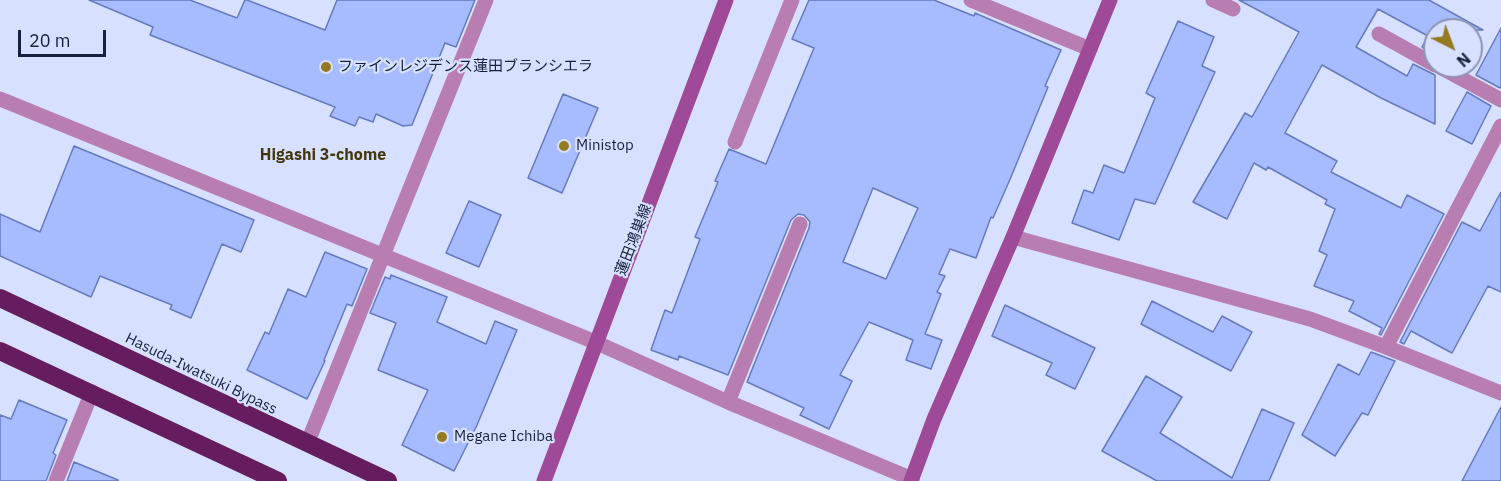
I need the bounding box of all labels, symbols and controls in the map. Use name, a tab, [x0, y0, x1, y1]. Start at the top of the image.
scale bar	[21, 18, 110, 56]
north arrow	[1423, 18, 1483, 78]
text: 20 m	[29, 29, 71, 52]
text: N	[1453, 49, 1475, 71]
place label: ファインレジデンス蓮田ブランシエラ	[338, 58, 593, 76]
marker: ファインレジデンス蓮田ブランシエラ	[319, 60, 333, 74]
place label: Ministop	[576, 137, 634, 155]
marker: Ministop	[557, 139, 571, 153]
district label: Higashi 3-chome	[260, 145, 386, 165]
street label: 蓮田鴻巣線	[612, 202, 656, 278]
street label: Hasuda-Iwatsuki Bypass	[122, 329, 280, 419]
place label: Megane Ichiba	[454, 428, 553, 446]
marker: Megane Ichiba	[435, 430, 449, 444]

